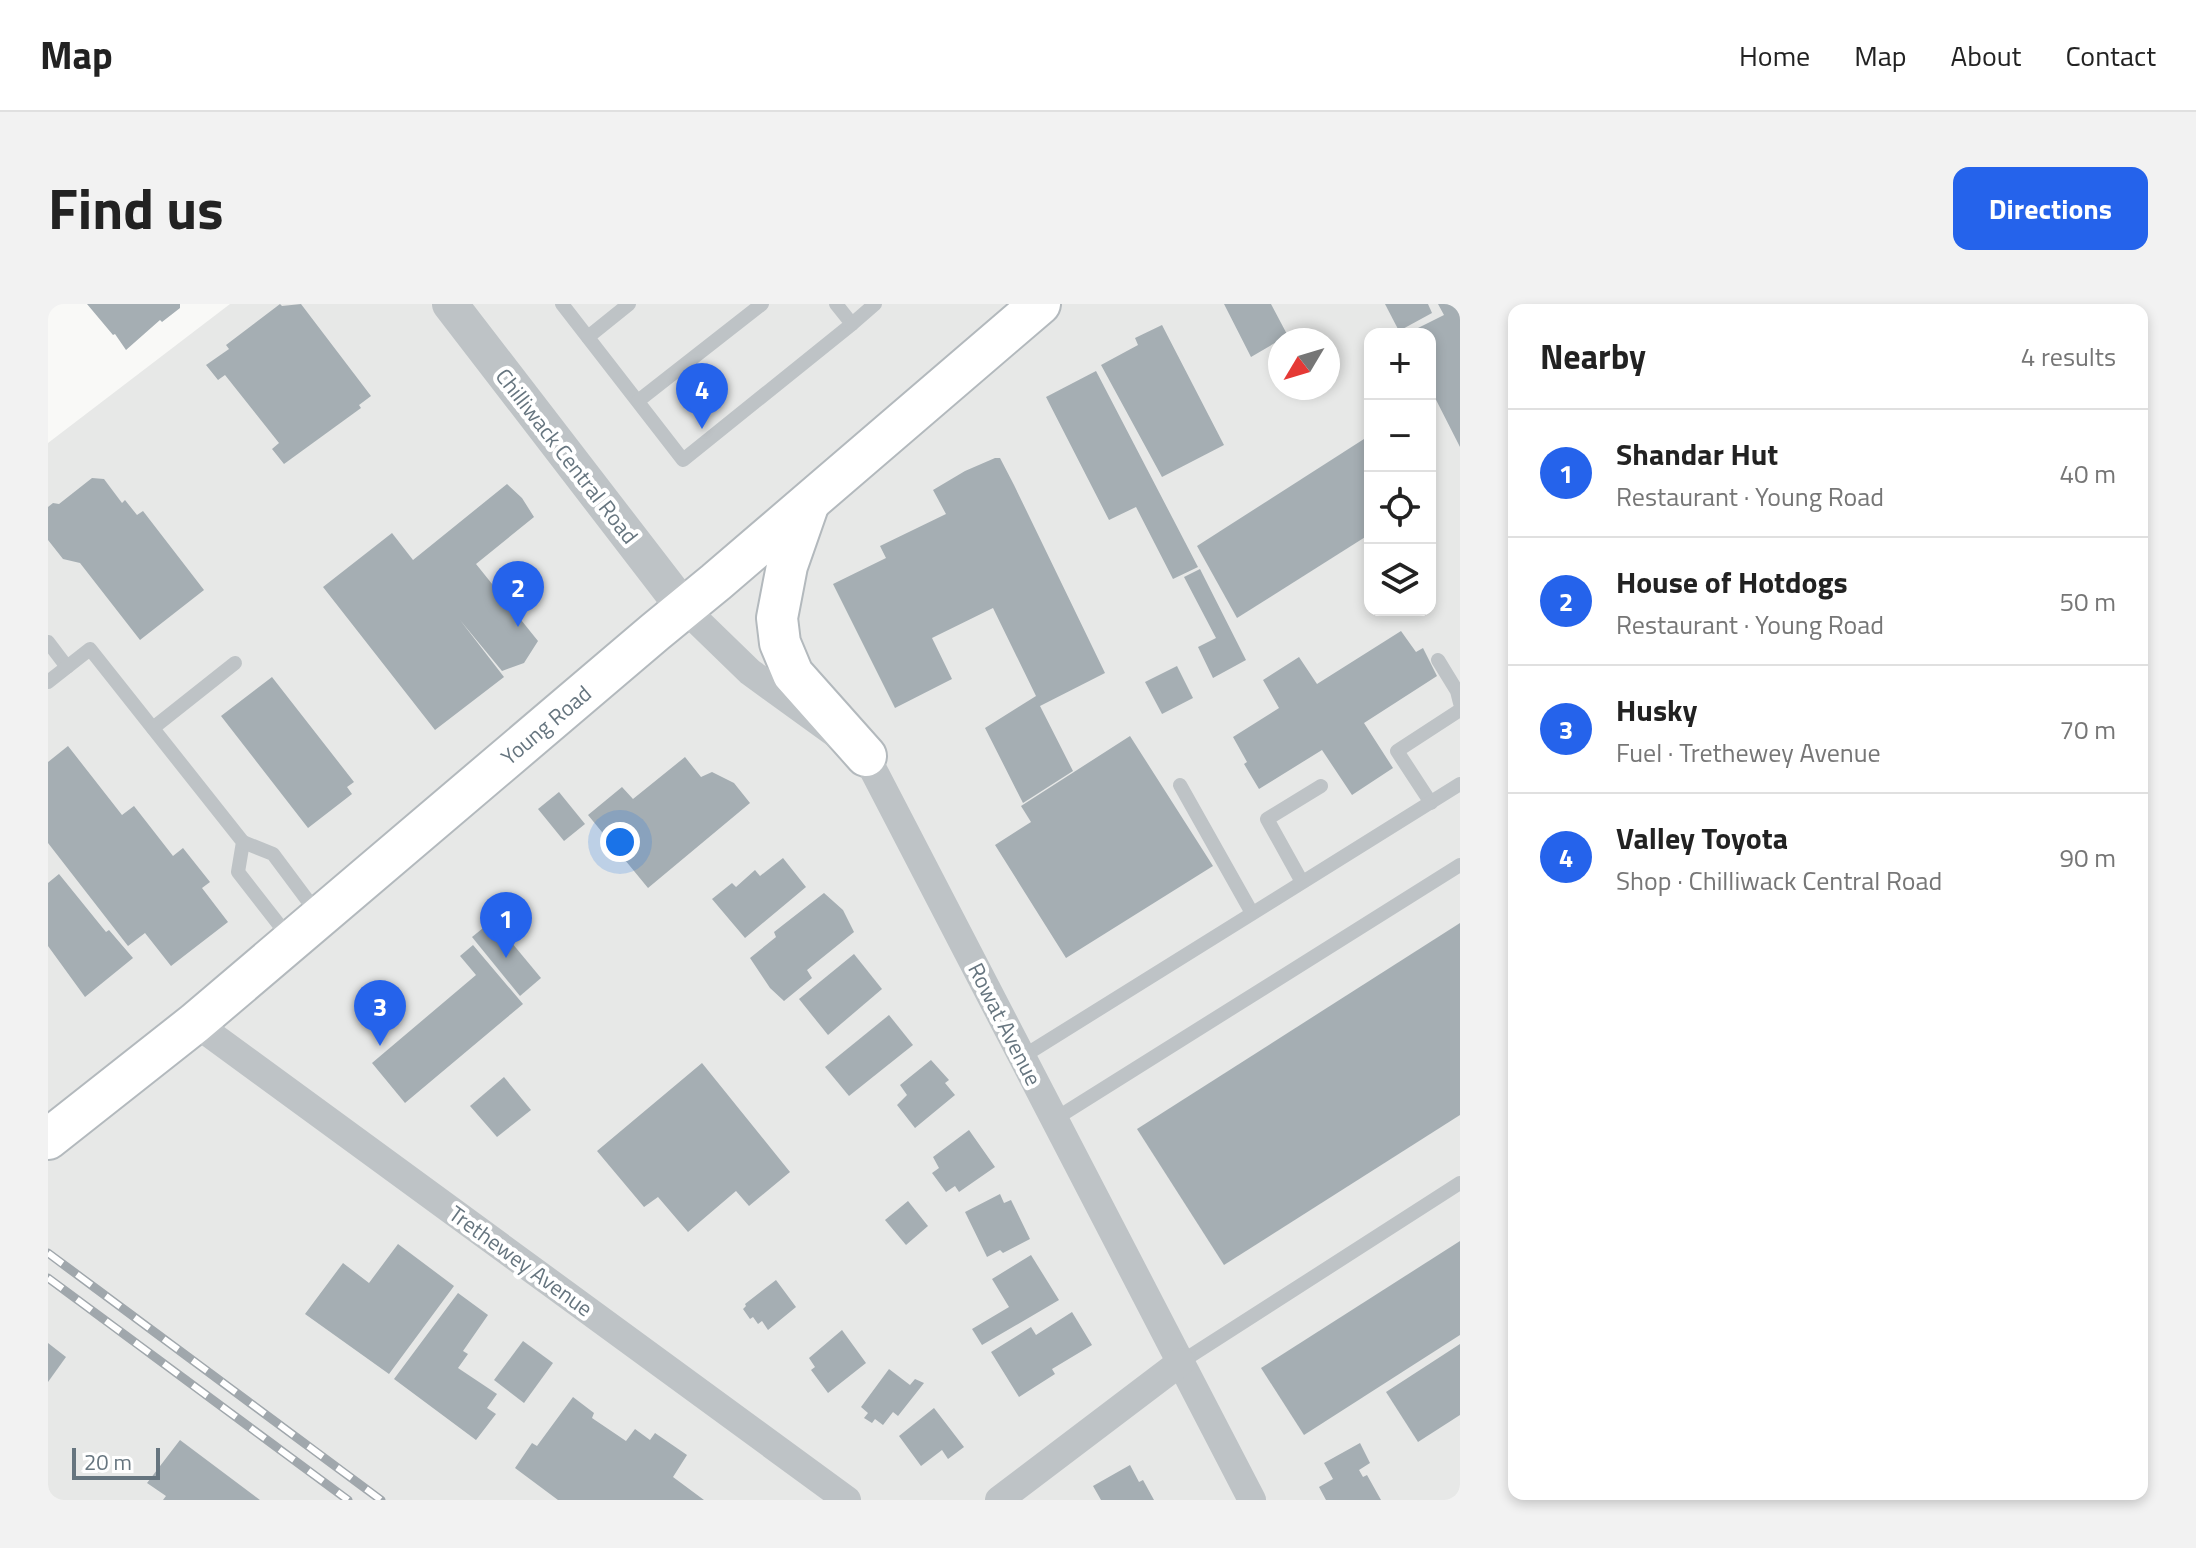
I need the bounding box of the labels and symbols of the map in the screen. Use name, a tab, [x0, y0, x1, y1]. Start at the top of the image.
north arrow	[1268, 328, 1340, 400]
street label: Chilliwack Central Road	[487, 361, 647, 551]
pin: 4	[676, 363, 728, 429]
pin: 2	[492, 561, 544, 627]
street label: Young Road	[493, 677, 599, 773]
your location	[600, 822, 640, 862]
pin: 1	[480, 892, 532, 958]
street label: Rowat Avenue	[959, 957, 1051, 1091]
pin: 3	[354, 980, 406, 1046]
street label: Trethewey Avenue	[442, 1197, 600, 1325]
scale bar	[72, 1444, 160, 1480]

